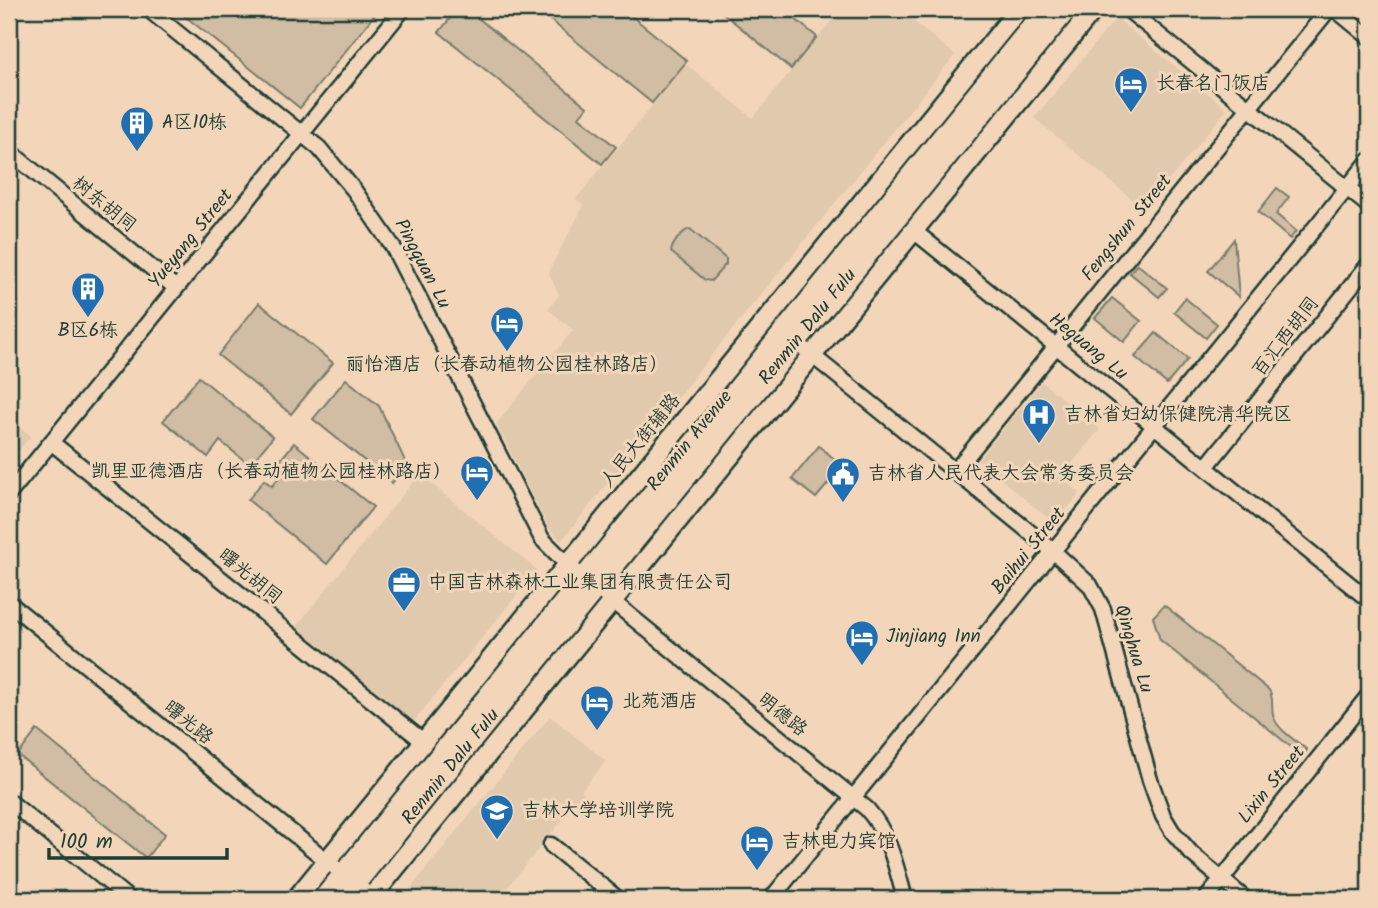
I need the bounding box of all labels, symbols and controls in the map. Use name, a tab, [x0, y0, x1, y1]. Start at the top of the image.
hotel icon: 长春名门饭店	[1112, 65, 1150, 114]
place label: 长春名门饭店	[1156, 69, 1270, 99]
building icon: A区10栋	[118, 104, 156, 153]
place label: A区10栋	[162, 108, 227, 138]
street label: Fengshun Street	[1074, 167, 1180, 288]
street label: 树东胡同	[65, 169, 143, 241]
street label: Yueyang Street	[141, 182, 241, 296]
street label: Pingquan Lu	[386, 214, 458, 314]
street label: Renmin Dalu Fulu	[751, 262, 865, 392]
building icon: B区6栋	[69, 270, 107, 319]
street label: 百汇西胡同	[1245, 290, 1327, 384]
hotel icon: 丽怡酒店（长春动植物公园桂林路店）	[488, 304, 526, 353]
street label: Heguang Lu	[1042, 306, 1134, 388]
place label: B区6栋	[58, 316, 118, 346]
place label: 丽怡酒店（长春动植物公园桂林路店）	[345, 350, 669, 380]
street label: Renmin Avenue	[640, 383, 741, 498]
street label: 人民大街辅路	[593, 387, 689, 495]
hospital icon: 吉林省妇幼保健院清华院区	[1020, 396, 1058, 445]
place label: 吉林省妇幼保健院清华院区	[1064, 400, 1292, 430]
hotel icon: 凯里亚德酒店（长春动植物公园桂林路店）	[458, 453, 496, 502]
public building icon: 吉林省人民代表大会常务委员会	[824, 455, 862, 504]
place label: 凯里亚德酒店（长春动植物公园桂林路店）	[91, 457, 452, 487]
place label: 吉林省人民代表大会常务委员会	[868, 459, 1134, 489]
street label: Baihui Street	[984, 500, 1074, 601]
street label: 曙光胡同	[211, 541, 289, 613]
office icon: 中国吉林森林工业集团有限责任公司	[385, 564, 423, 613]
place label: 中国吉林森林工业集团有限责任公司	[428, 568, 732, 598]
street label: Qinghua Lu	[1105, 601, 1161, 697]
hotel icon: Jinjiang Inn	[843, 618, 881, 667]
place label: Jinjiang Inn	[886, 622, 981, 652]
hotel icon: 北苑酒店	[578, 683, 616, 732]
street label: 明德路	[750, 685, 814, 745]
place label: 北苑酒店	[622, 687, 698, 717]
street label: 曙光路	[156, 693, 220, 753]
street label: Renmin Dalu Fulu	[394, 702, 508, 832]
street label: Lixin Street	[1231, 739, 1313, 831]
school or university icon: 吉林大学培训学院	[478, 792, 516, 841]
place label: 吉林大学培训学院	[522, 796, 674, 826]
scale bar	[49, 817, 228, 861]
hotel icon: 吉林电力宾馆	[738, 823, 776, 872]
text: 100 m	[60, 826, 113, 859]
place label: 吉林电力宾馆	[782, 827, 896, 857]

